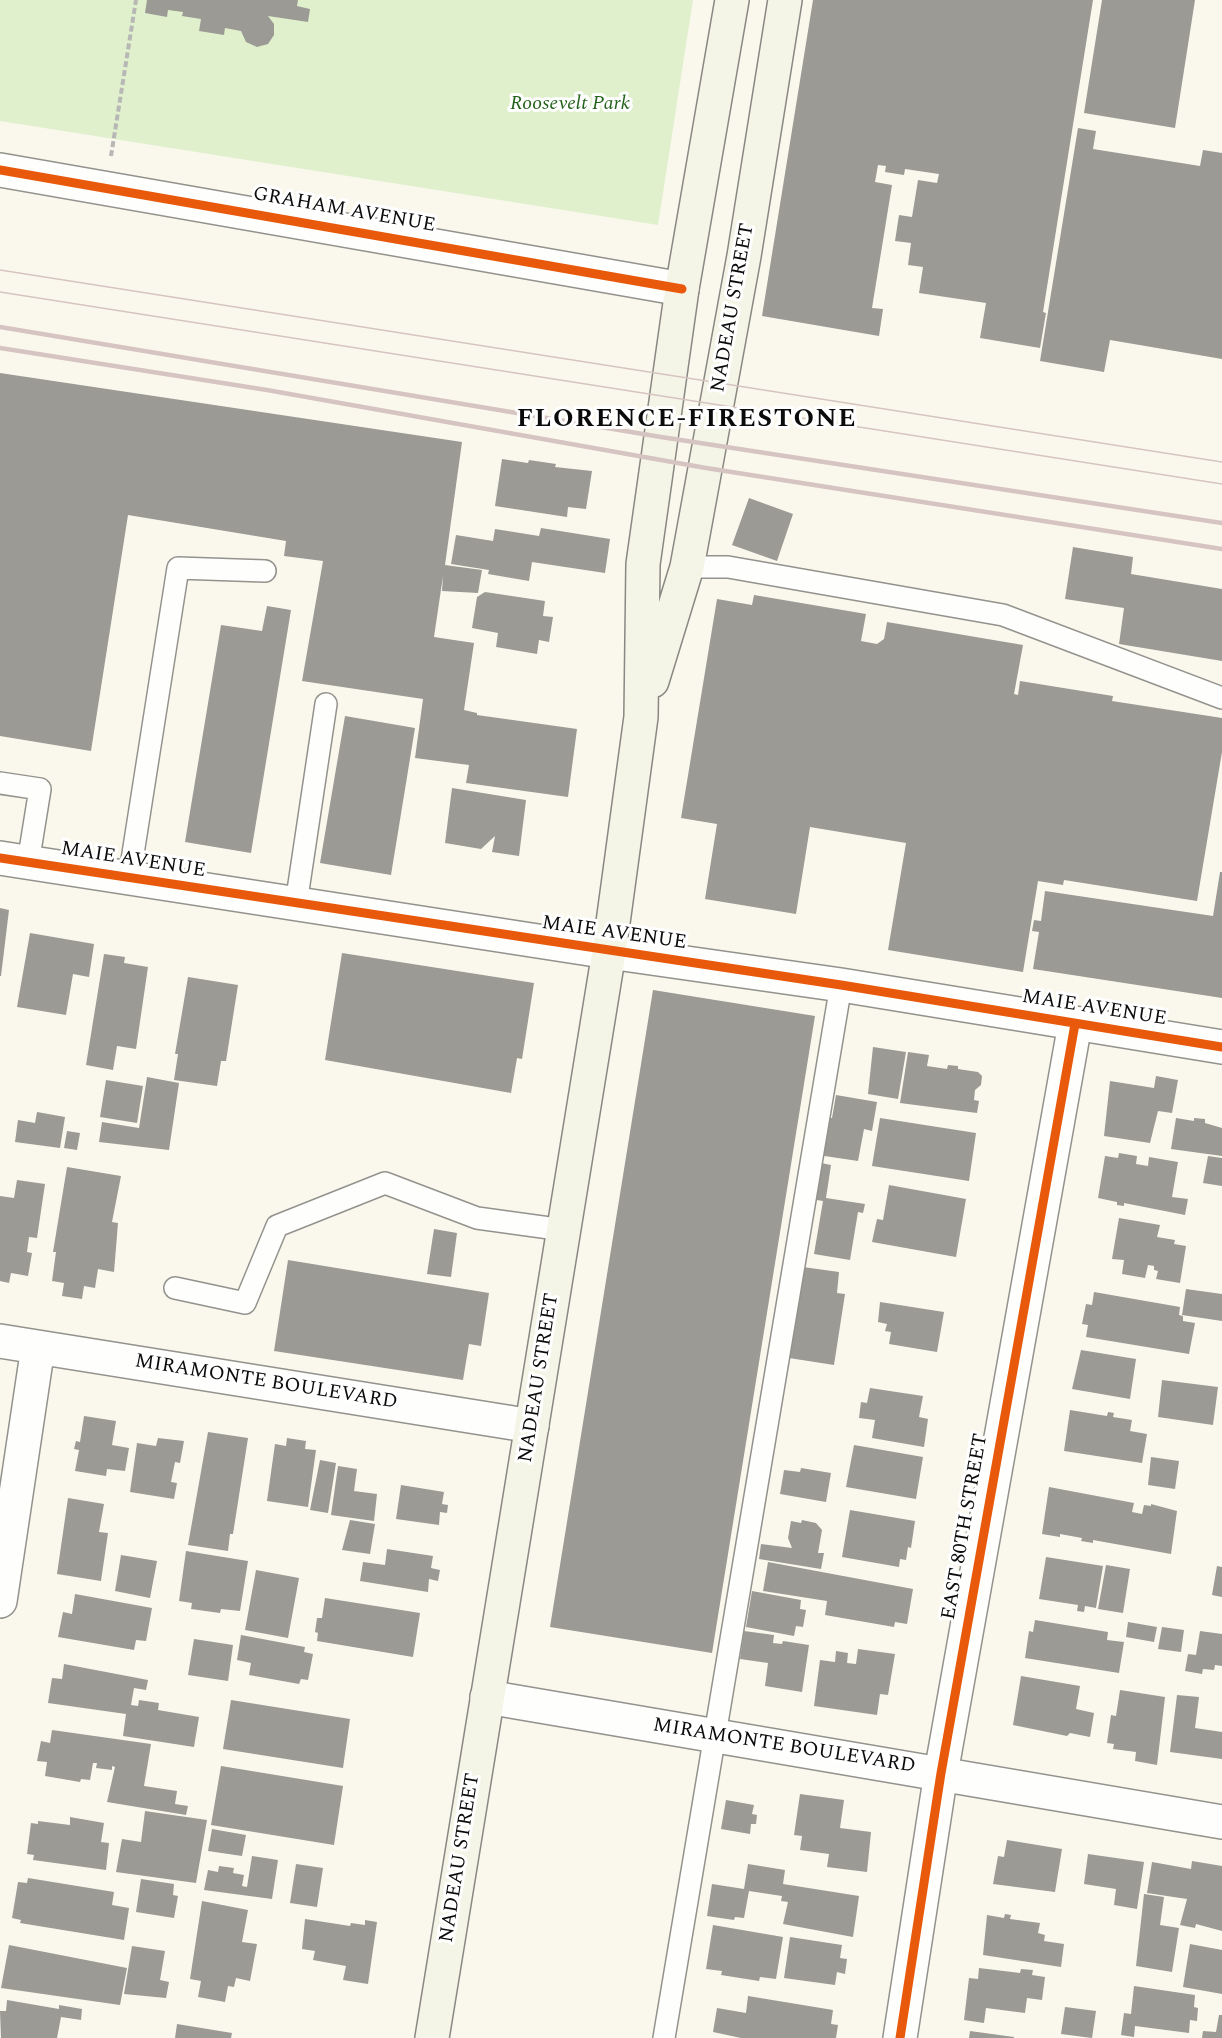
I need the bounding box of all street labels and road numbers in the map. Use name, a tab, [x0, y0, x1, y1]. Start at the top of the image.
street label: GRAHAM AVENUE	[251, 183, 437, 239]
street label: NADEAU STREET	[707, 222, 761, 394]
street label: MAIE AVENUE	[59, 838, 207, 884]
street label: MAIE AVENUE	[540, 912, 688, 956]
street label: MAIE AVENUE	[1020, 986, 1168, 1032]
street label: NADEAU STREET	[515, 1292, 565, 1464]
street label: MIRAMONTE BOULEVARD	[133, 1350, 399, 1416]
street label: EAST 80TH STREET	[938, 1432, 994, 1622]
street label: MIRAMONTE BOULEVARD	[651, 1714, 917, 1780]
street label: NADEAU STREET	[436, 1772, 486, 1944]

